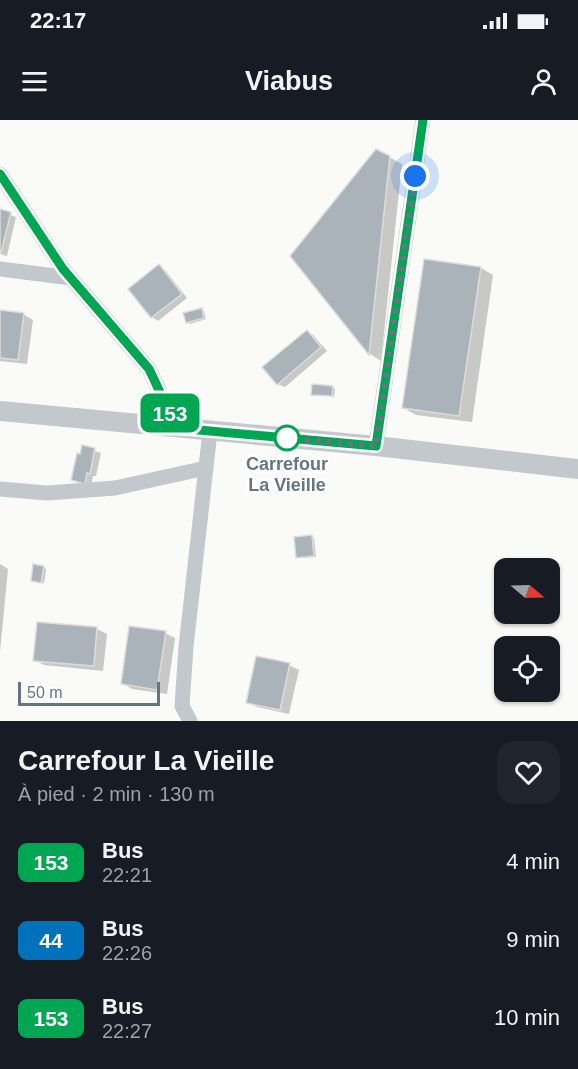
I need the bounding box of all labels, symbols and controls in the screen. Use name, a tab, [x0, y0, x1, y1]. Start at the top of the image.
text: 22:17	[30, 8, 86, 33]
icon: menu	[18, 65, 51, 98]
icon: person	[527, 65, 560, 98]
text: Viabus	[245, 66, 333, 96]
your location	[400, 161, 430, 191]
line badge: 153	[136, 394, 204, 432]
text: 153	[152, 402, 188, 425]
marker: Carrefour La Vieille	[274, 425, 300, 451]
place label: Carrefour La Vieille	[246, 454, 328, 495]
north arrow	[494, 558, 560, 624]
map controls	[494, 558, 560, 702]
button: locate	[494, 636, 560, 702]
scale bar	[18, 679, 160, 706]
text: 50 m	[27, 684, 63, 701]
button: heart	[497, 741, 560, 804]
text: Carrefour La Vieille	[18, 745, 274, 776]
text: À pied · 2 min · 130 m	[18, 783, 215, 805]
text: Bus	[102, 838, 144, 863]
text: 4 min	[506, 849, 560, 874]
text: 153	[33, 851, 69, 874]
text: 22:21	[102, 864, 152, 886]
text: Bus	[102, 916, 144, 941]
text: 9 min	[506, 927, 560, 952]
text: 44	[39, 929, 63, 952]
text: 22:26	[102, 942, 152, 964]
text: Bus	[102, 994, 144, 1019]
text: 10 min	[494, 1005, 560, 1030]
text: 153	[33, 1007, 69, 1030]
text: 22:27	[102, 1020, 152, 1042]

